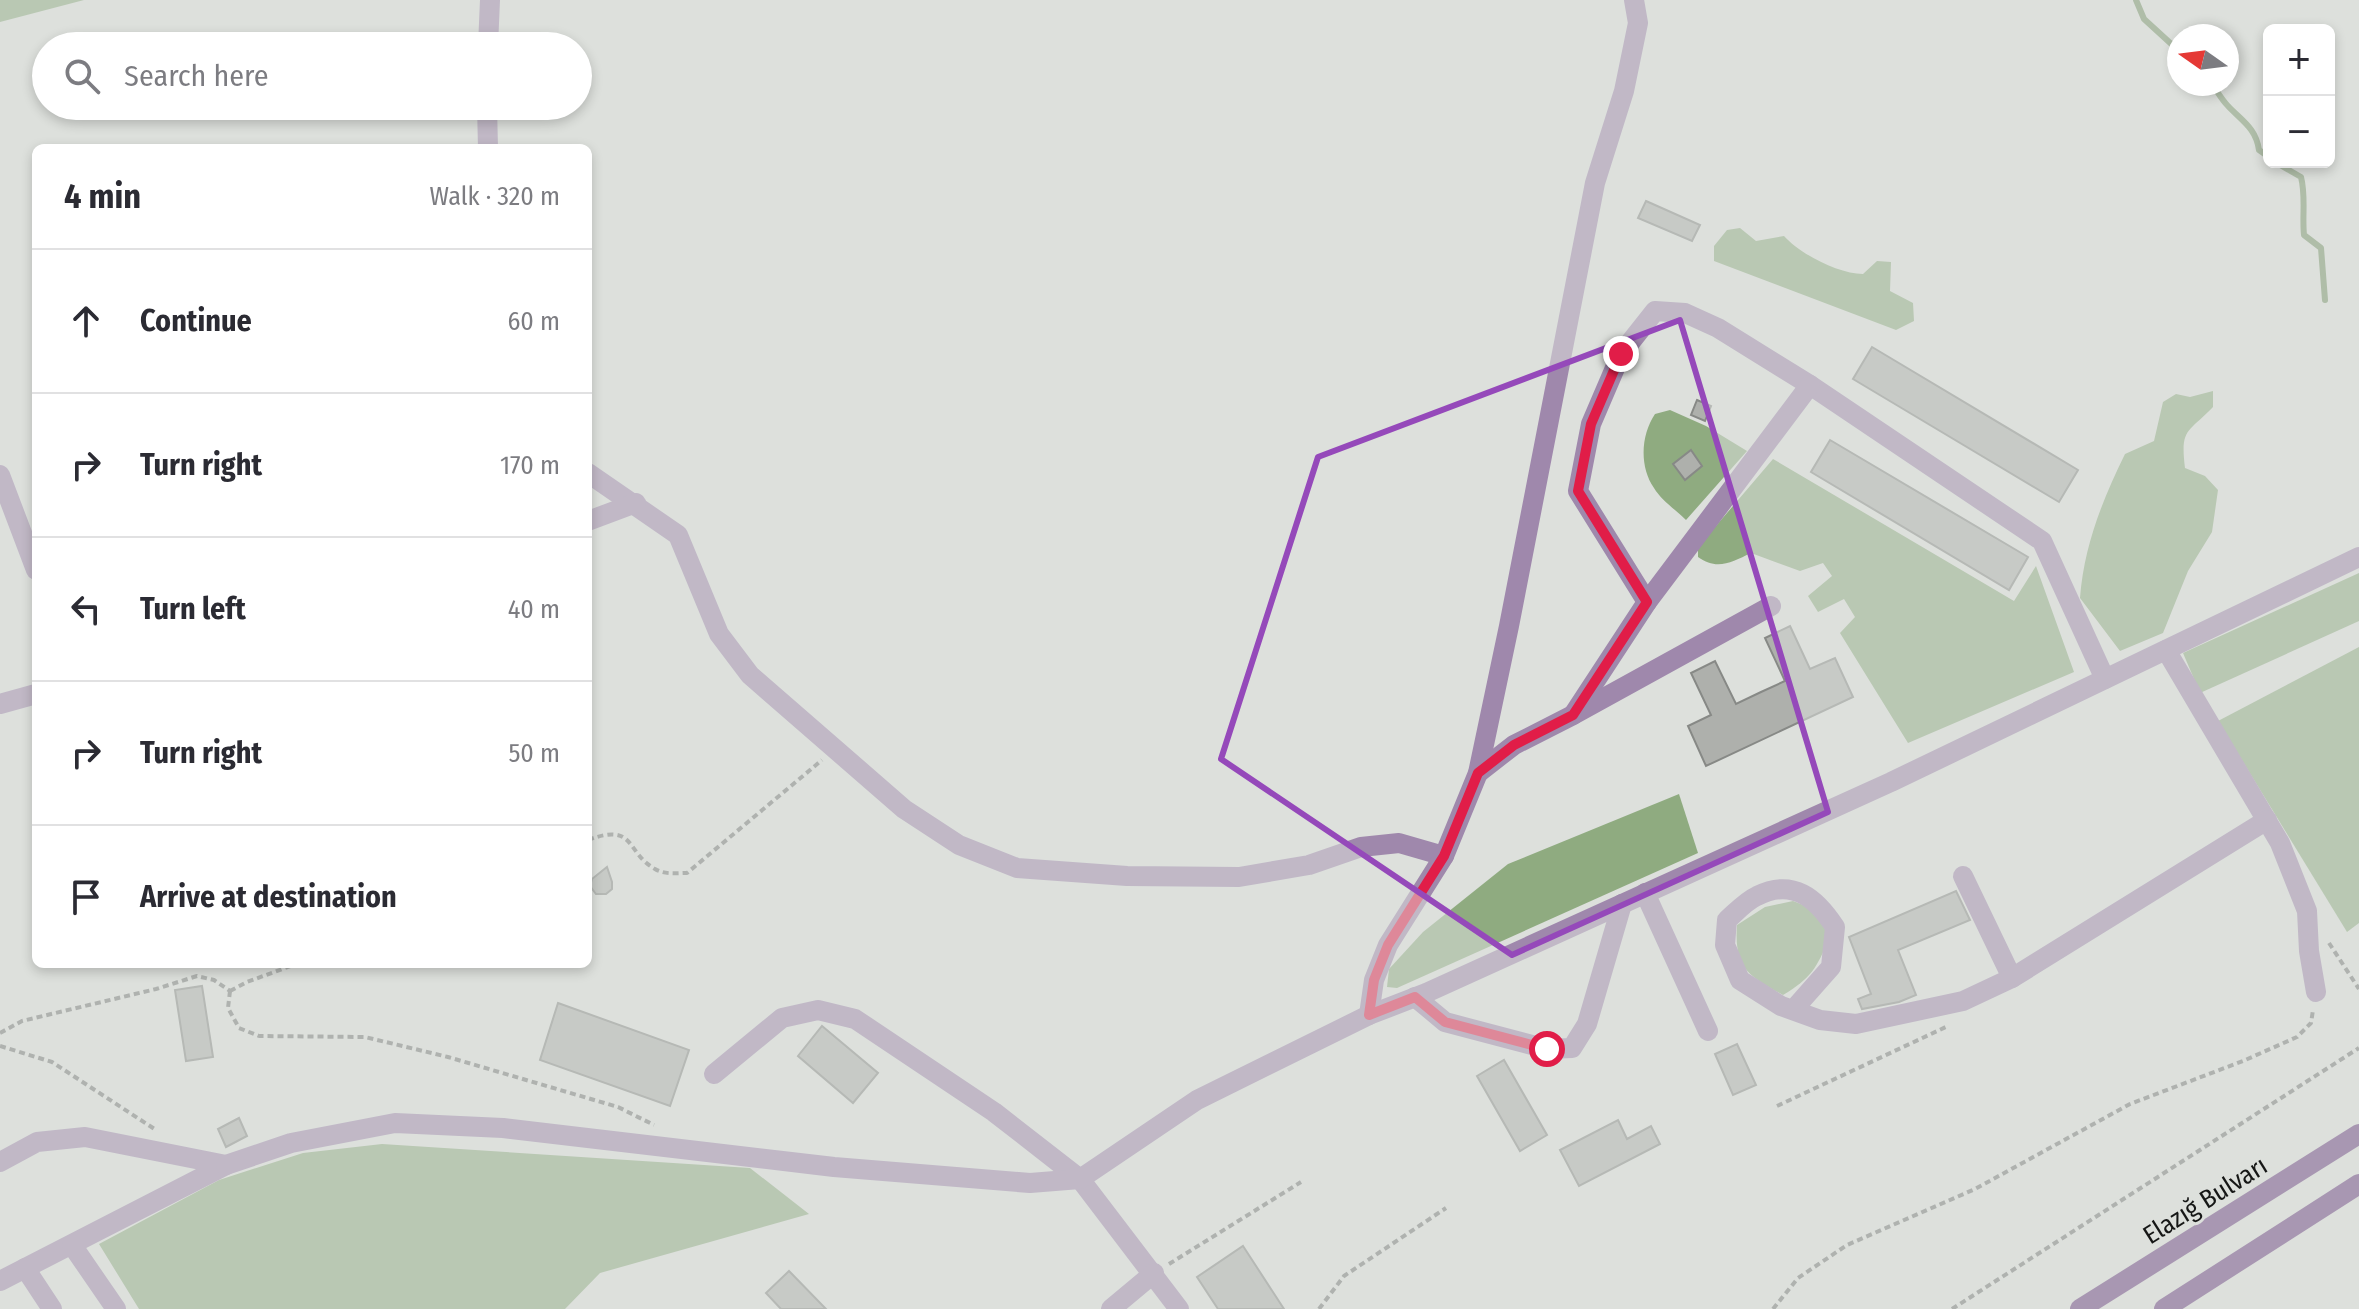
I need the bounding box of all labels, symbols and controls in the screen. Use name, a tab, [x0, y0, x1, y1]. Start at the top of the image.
north arrow	[2167, 24, 2239, 96]
map controls	[2263, 24, 2335, 168]
button: +	[2263, 24, 2335, 96]
search box	[32, 32, 592, 120]
icon: search	[60, 54, 104, 98]
text: Search here	[124, 58, 269, 94]
button: −	[2263, 96, 2335, 168]
text: 4 min	[64, 176, 141, 217]
text: Walk · 320 m	[429, 181, 560, 212]
icon: ahead	[64, 299, 108, 343]
text: Continue	[140, 303, 252, 339]
text: 60 m	[507, 306, 560, 337]
route end	[1603, 336, 1639, 372]
icon: right	[64, 443, 108, 487]
text: Turn right	[140, 447, 262, 483]
text: 170 m	[500, 450, 560, 481]
icon: left	[64, 587, 108, 631]
text: Turn left	[140, 591, 246, 627]
text: 40 m	[508, 594, 560, 625]
icon: right	[64, 731, 108, 775]
text: Turn right	[140, 735, 262, 771]
text: 50 m	[508, 738, 560, 769]
icon: arrive	[64, 875, 108, 919]
text: Arrive at destination	[140, 879, 397, 915]
route start	[1529, 1031, 1565, 1067]
street label: Elazığ Bulvarı	[2137, 1150, 2273, 1251]

